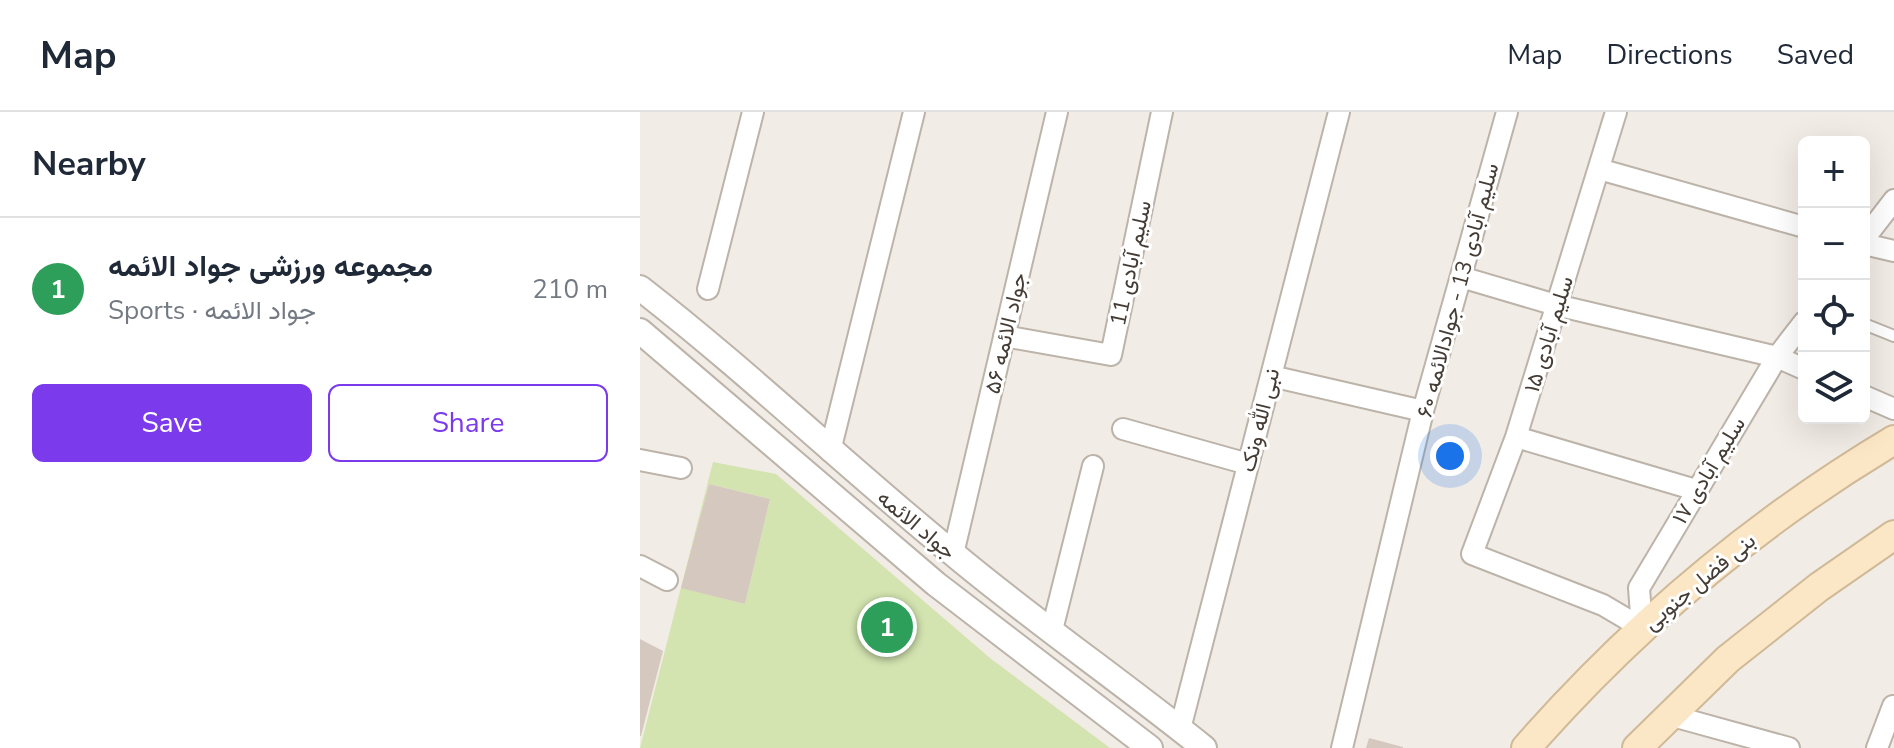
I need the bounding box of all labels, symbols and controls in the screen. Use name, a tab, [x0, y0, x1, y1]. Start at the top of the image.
text: Map	[40, 30, 117, 81]
text: Map	[1507, 36, 1562, 74]
text: Directions	[1606, 36, 1733, 74]
text: Saved	[1777, 36, 1854, 74]
map controls	[1798, 136, 1870, 424]
button: +	[1798, 136, 1870, 208]
text: Nearby	[32, 141, 146, 187]
street label: سلیم آبادی 13 - جوادالائمه ۶۰	[1410, 160, 1506, 421]
street label: سلیم آبادی 11	[1103, 198, 1159, 329]
button: −	[1798, 208, 1870, 280]
text: مجموعه ورزشی جواد الائمه	[108, 246, 433, 287]
street label: جواد الائمه ۵۶	[977, 270, 1034, 397]
text: 1	[50, 272, 66, 307]
text: 210 m	[532, 272, 608, 307]
street label: سلیم آبادی ۱۵	[1517, 272, 1581, 396]
button: locate	[1798, 280, 1870, 352]
text: Sports · جواد الائمه	[108, 293, 316, 328]
button: layers	[1798, 352, 1870, 424]
street label: نبی الله ونک	[1233, 365, 1287, 475]
button: Save	[32, 384, 312, 462]
button: Share	[328, 384, 608, 462]
street label: سلیم آبادی ۱۷	[1665, 411, 1753, 530]
your location	[1430, 436, 1470, 476]
street label: جواد الائمه	[871, 483, 962, 567]
street label: بنی فضل جنوبی	[1637, 526, 1762, 638]
pin: 1	[861, 597, 913, 657]

